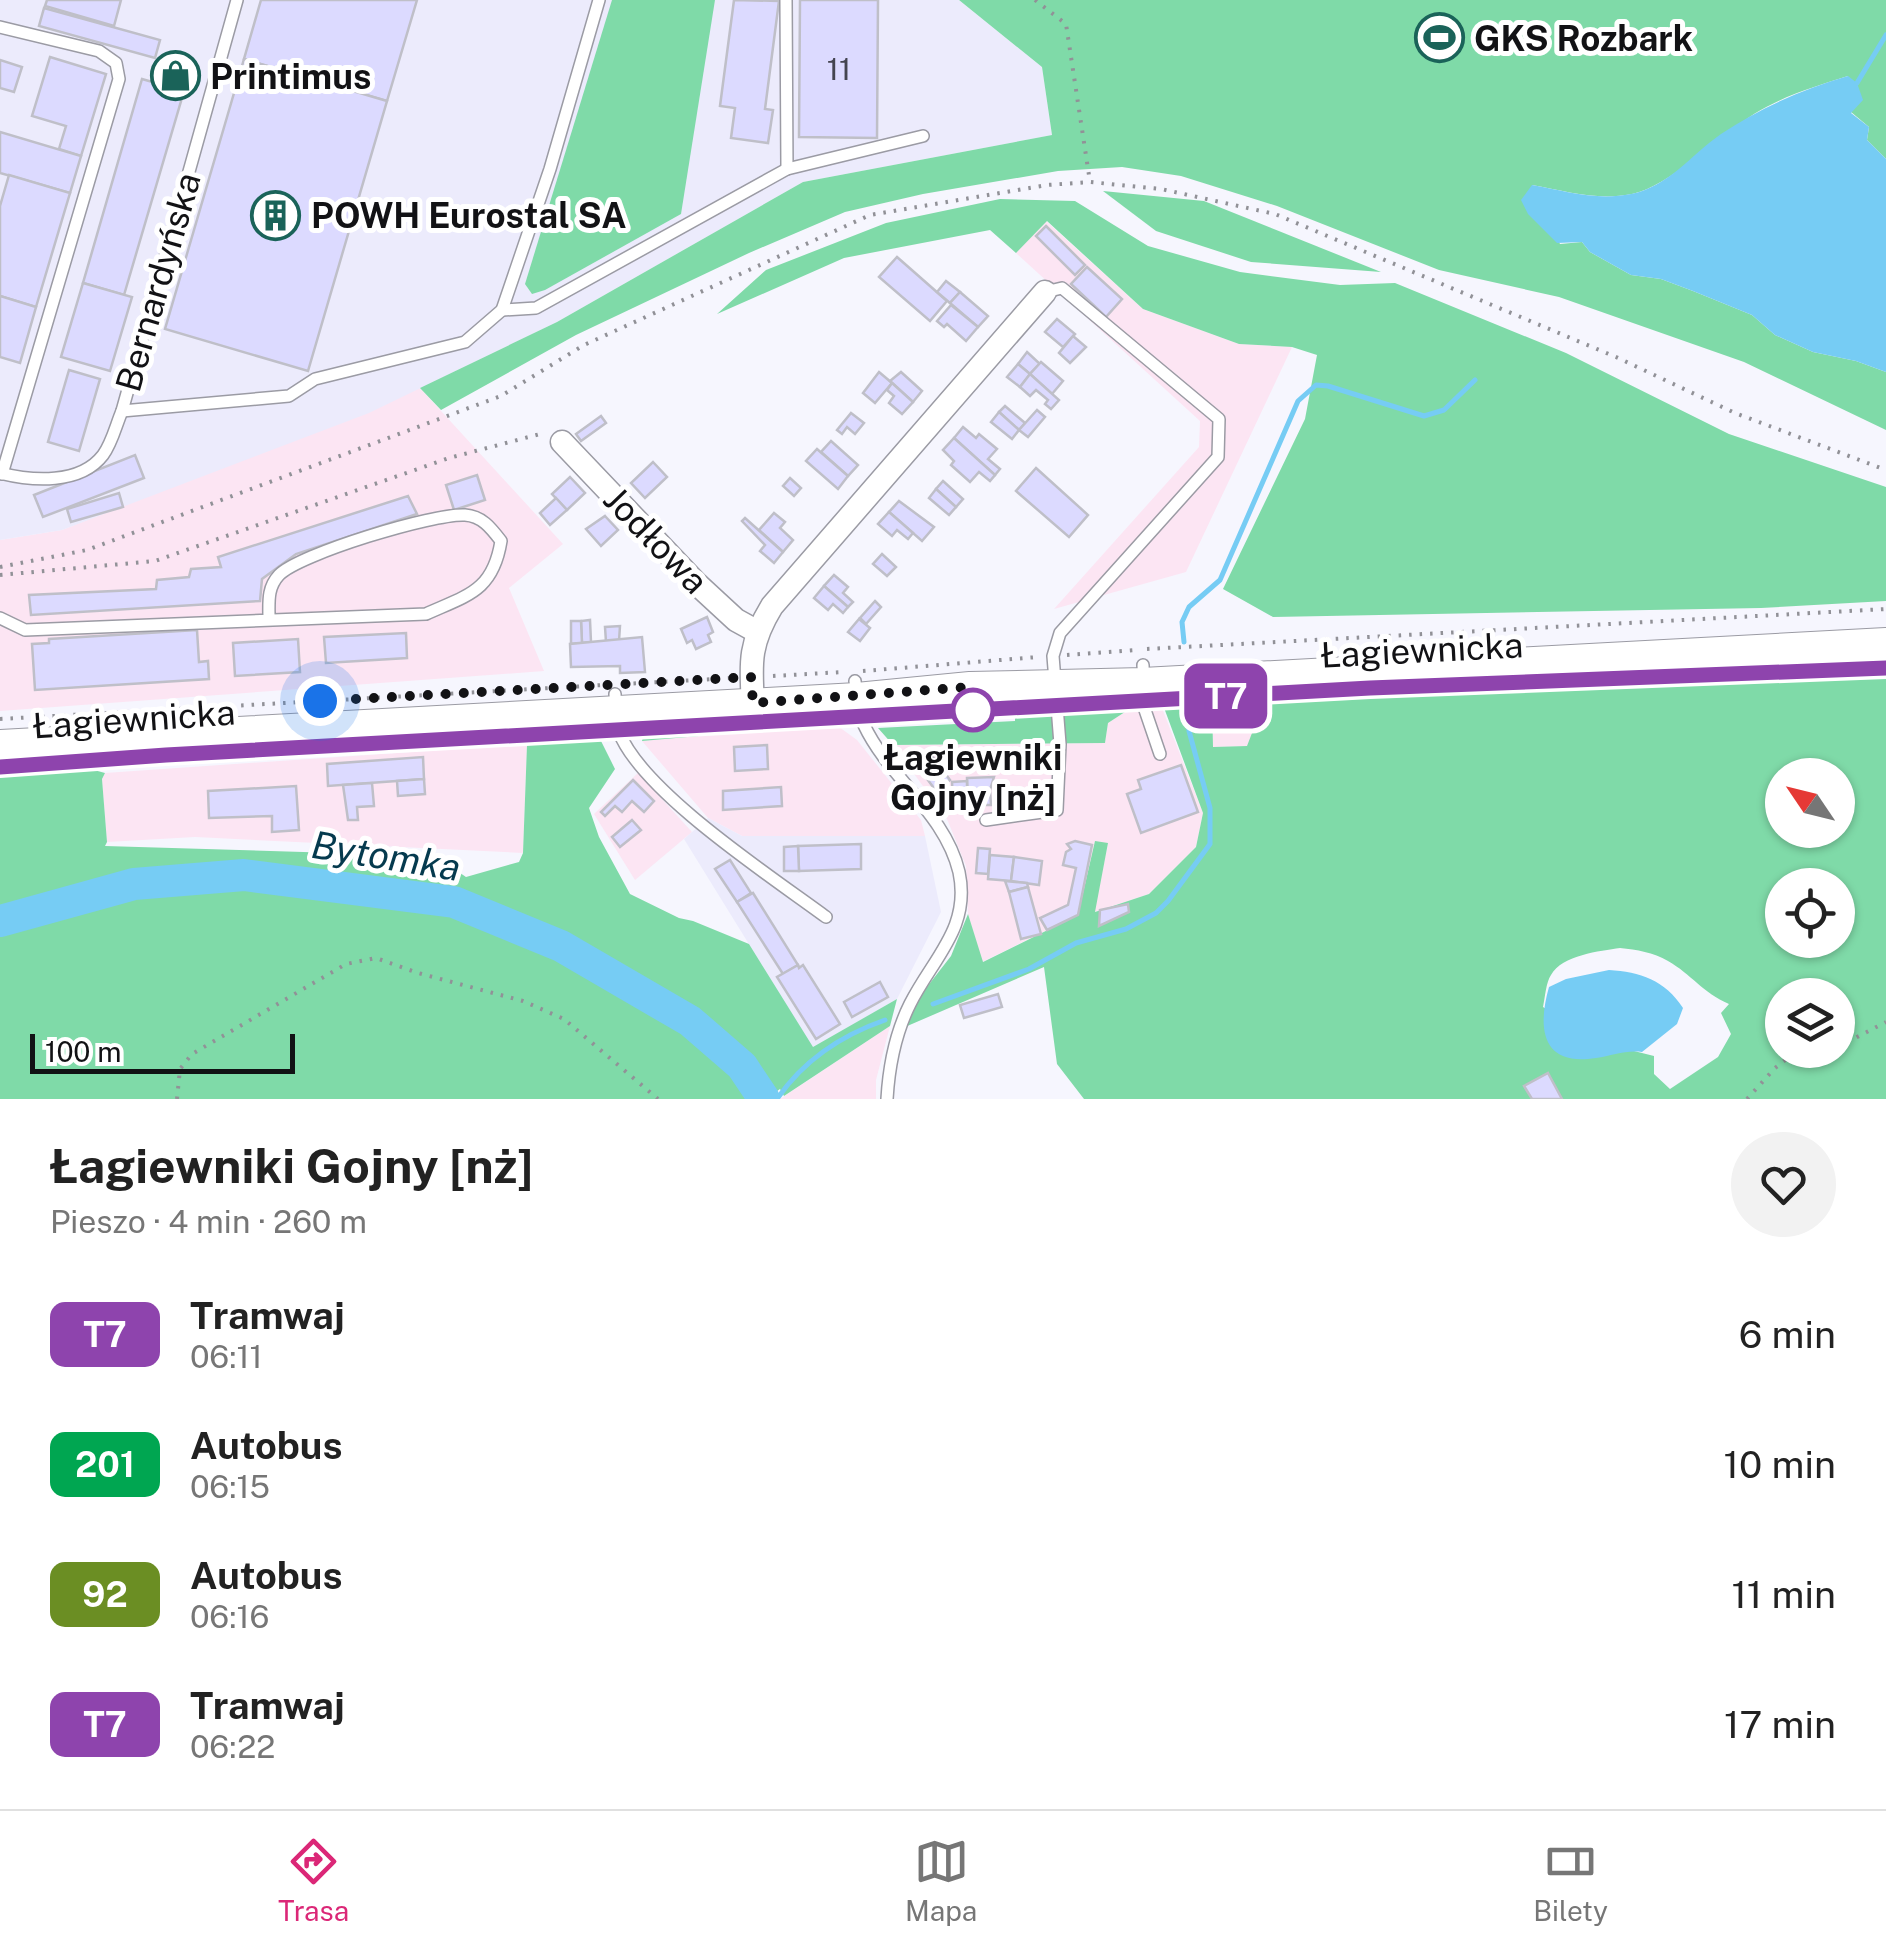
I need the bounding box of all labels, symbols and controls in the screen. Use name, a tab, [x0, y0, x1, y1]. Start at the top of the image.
sports icon: GKS Rozbark	[1413, 12, 1465, 64]
place label: GKS Rozbark	[1474, 18, 1693, 59]
shop icon: Printimus	[149, 50, 201, 102]
house number: 11	[827, 51, 851, 87]
place label: Printimus	[210, 56, 371, 97]
street label: Bernardyńska	[107, 168, 209, 396]
building icon: POWH Eurostal SA	[250, 189, 302, 241]
place label: POWH Eurostal SA	[311, 195, 627, 236]
street label: Jodłowa	[595, 478, 717, 602]
street label: Łagiewnicka	[1320, 624, 1524, 676]
line badge: T7	[1181, 664, 1271, 728]
your location	[295, 676, 345, 726]
text: T7	[1204, 676, 1248, 717]
marker: Łagiewniki Gojny [nż]	[952, 689, 994, 731]
street label: Łagiewnicka	[31, 691, 237, 747]
place label: Łagiewniki Gojny [nż]	[884, 737, 1062, 818]
north arrow	[1765, 758, 1855, 848]
map controls	[1765, 758, 1855, 1068]
water label: Bytomka	[308, 822, 464, 890]
button: locate	[1765, 868, 1855, 958]
button: layers	[1765, 978, 1855, 1068]
scale bar	[30, 1029, 295, 1074]
text: 100 m	[45, 1035, 122, 1068]
button: heart	[1731, 1132, 1836, 1237]
text: Łagiewniki Gojny [nż]	[50, 1137, 534, 1194]
text: Pieszo · 4 min · 260 m	[50, 1203, 367, 1240]
text: Tramwaj	[190, 1293, 345, 1338]
text: 6 min	[1739, 1312, 1836, 1357]
text: T7	[83, 1314, 127, 1355]
text: 06:11	[190, 1338, 263, 1375]
text: Autobus	[190, 1423, 342, 1468]
text: 10 min	[1724, 1442, 1836, 1487]
text: 201	[75, 1444, 135, 1485]
text: 06:15	[190, 1468, 270, 1505]
text: Autobus	[190, 1553, 342, 1598]
text: 11 min	[1731, 1572, 1836, 1617]
text: 92	[82, 1574, 128, 1615]
text: 06:16	[190, 1598, 269, 1635]
text: Tramwaj	[190, 1683, 345, 1728]
text: 17 min	[1724, 1702, 1836, 1747]
text: T7	[83, 1704, 127, 1745]
text: 06:22	[190, 1728, 275, 1765]
tab: Trasa	[278, 1834, 349, 1927]
tab: Mapa	[905, 1834, 977, 1927]
tab: Bilety	[1533, 1834, 1608, 1927]

